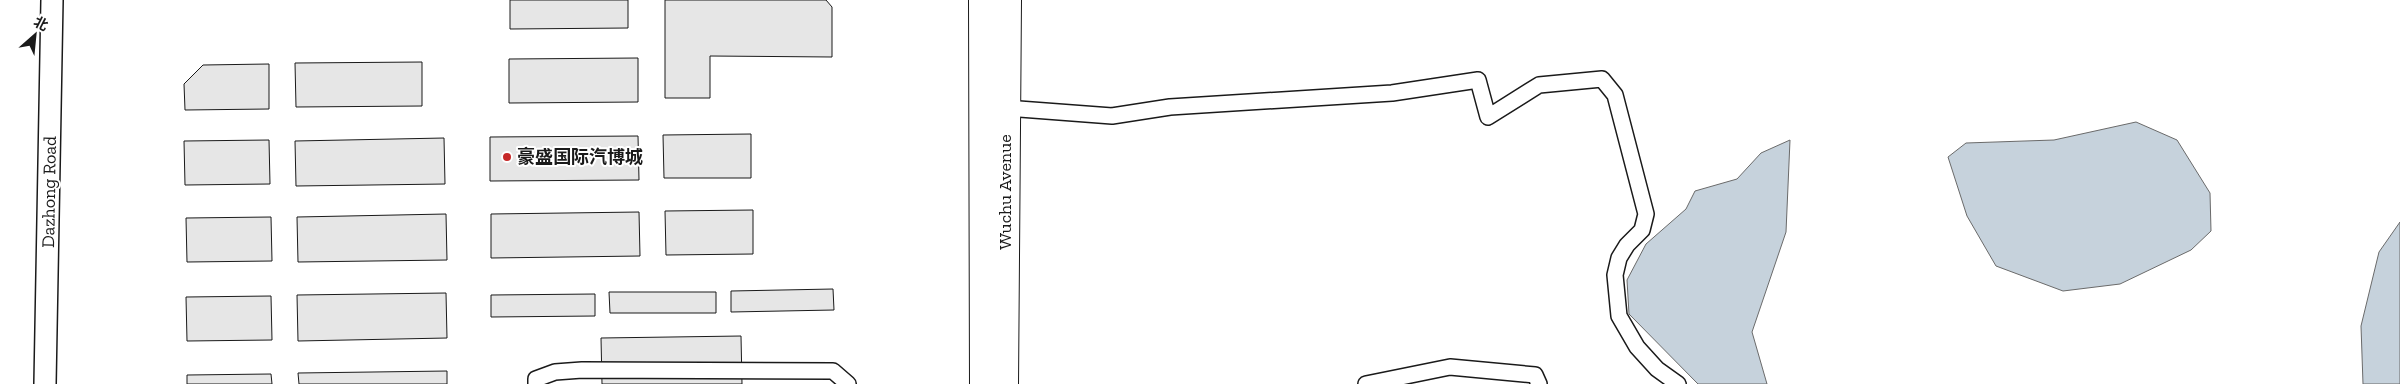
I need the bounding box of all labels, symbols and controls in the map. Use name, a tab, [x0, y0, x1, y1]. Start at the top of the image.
north arrow	[10, 10, 60, 60]
text: 北	[31, 13, 51, 35]
street label: Wuchu Avenue	[994, 134, 1016, 250]
street label: Dazhong Road	[37, 136, 61, 248]
place label: 豪盛国际汽博城	[517, 146, 643, 168]
marker: 豪盛国际汽博城	[501, 151, 513, 163]

